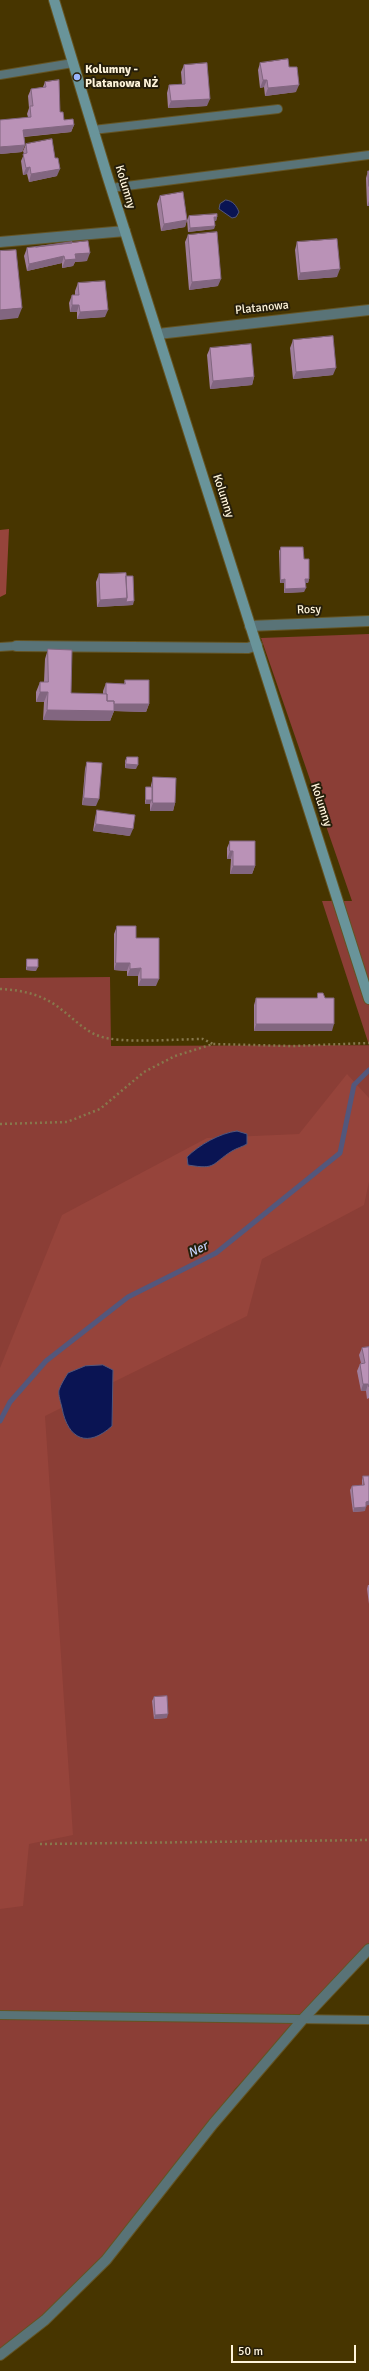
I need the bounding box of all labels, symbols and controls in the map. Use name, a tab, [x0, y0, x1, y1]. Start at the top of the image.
place label: Kolumny - Platanowa NŻ	[85, 63, 158, 91]
marker: Kolumny - Platanowa NŻ	[72, 72, 82, 82]
street label: Kolumny	[112, 164, 138, 210]
street label: Platanowa	[234, 298, 290, 318]
street label: Kolumny	[209, 473, 237, 519]
street label: Rosy	[297, 602, 321, 618]
street label: Kolumny	[307, 782, 335, 828]
water label: Ner	[185, 1238, 211, 1262]
scale bar	[233, 2337, 358, 2363]
text: 50 m	[238, 2344, 263, 2359]

